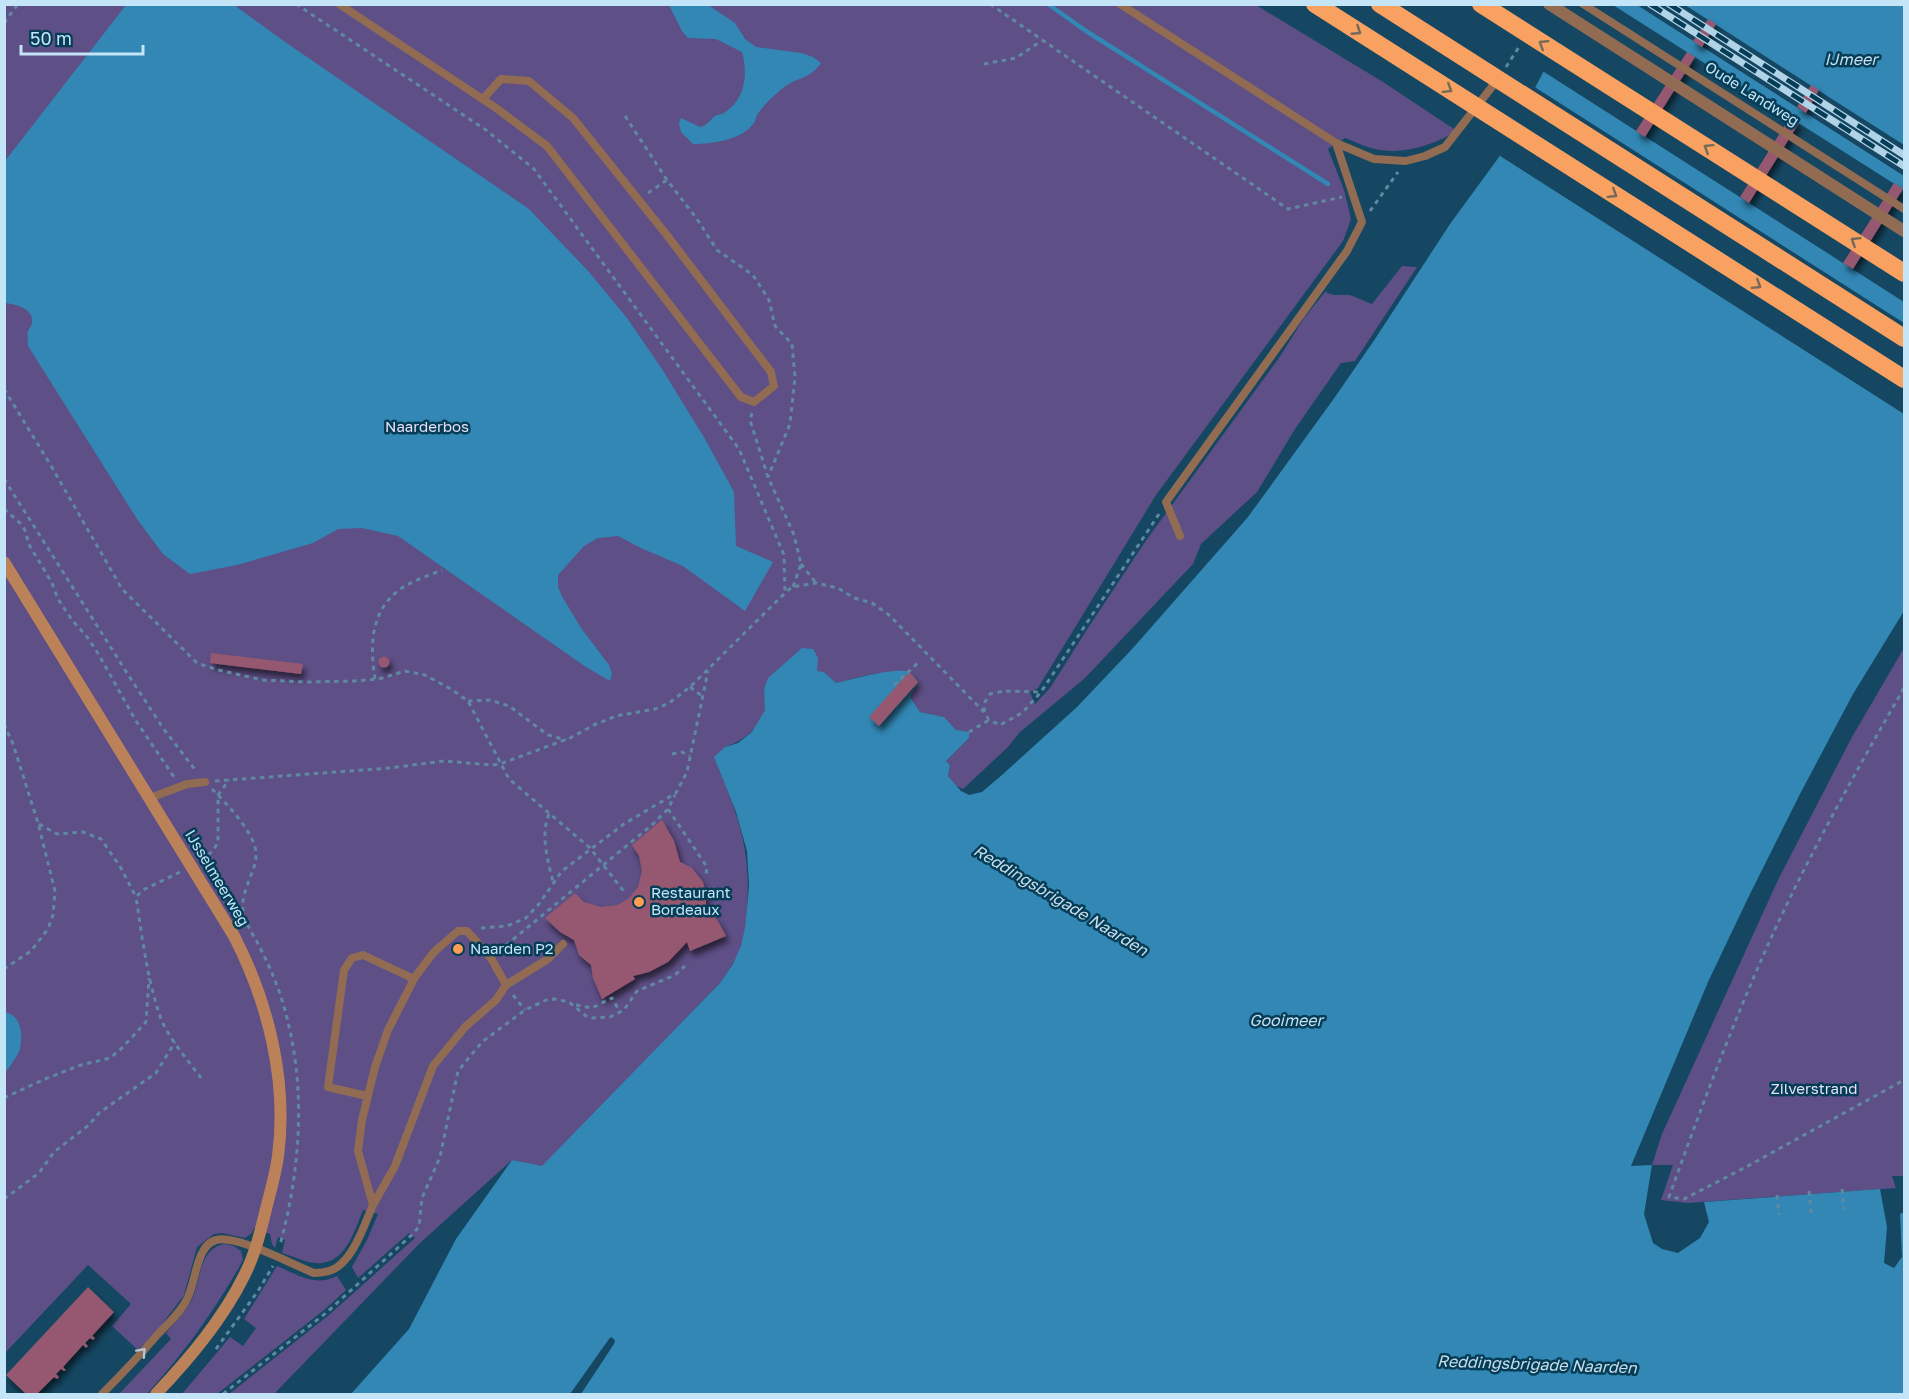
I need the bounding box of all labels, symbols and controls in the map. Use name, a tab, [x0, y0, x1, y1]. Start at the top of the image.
scale bar	[21, 18, 142, 56]
one-way arrow	[1350, 24, 1361, 35]
text: 50 m	[30, 27, 72, 49]
one-way arrow	[1539, 39, 1549, 51]
water label: IJmeer	[1825, 49, 1880, 69]
street label: Oude Landweg	[1702, 57, 1803, 129]
one-way arrow	[1441, 82, 1452, 93]
one-way arrow	[1704, 144, 1715, 155]
one-way arrow	[1607, 186, 1617, 198]
one-way arrow	[1851, 237, 1861, 249]
one-way arrow	[1751, 278, 1761, 290]
park label: Naarderbos	[385, 417, 469, 435]
street label: IJsselmeerweg	[182, 826, 254, 929]
water label: Reddingsbrigade Naarden	[970, 840, 1153, 961]
place label: Restaurant Bordeaux	[651, 883, 731, 918]
marker: Restaurant Bordeaux	[632, 895, 646, 909]
place label: Naarden P2	[470, 939, 553, 957]
marker: Naarden P2	[451, 942, 465, 956]
water label: Gooimeer	[1249, 1010, 1326, 1030]
park label: Zilverstrand	[1771, 1079, 1857, 1097]
one-way arrow	[135, 1348, 146, 1358]
water label: Reddingsbrigade Naarden	[1437, 1351, 1638, 1378]

